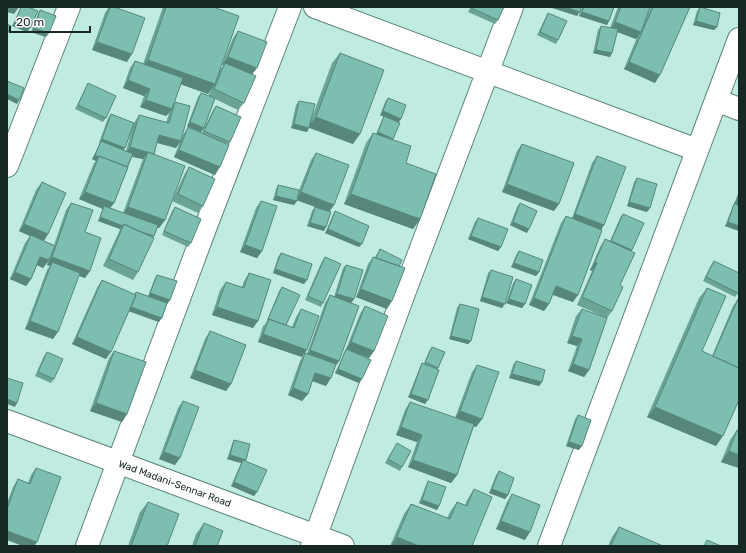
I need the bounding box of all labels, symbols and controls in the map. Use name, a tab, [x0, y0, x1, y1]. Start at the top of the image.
scale bar	[10, 8, 90, 34]
text: 20 m	[16, 15, 44, 29]
street label: Wad Madani-Sennar Road	[117, 458, 233, 510]

